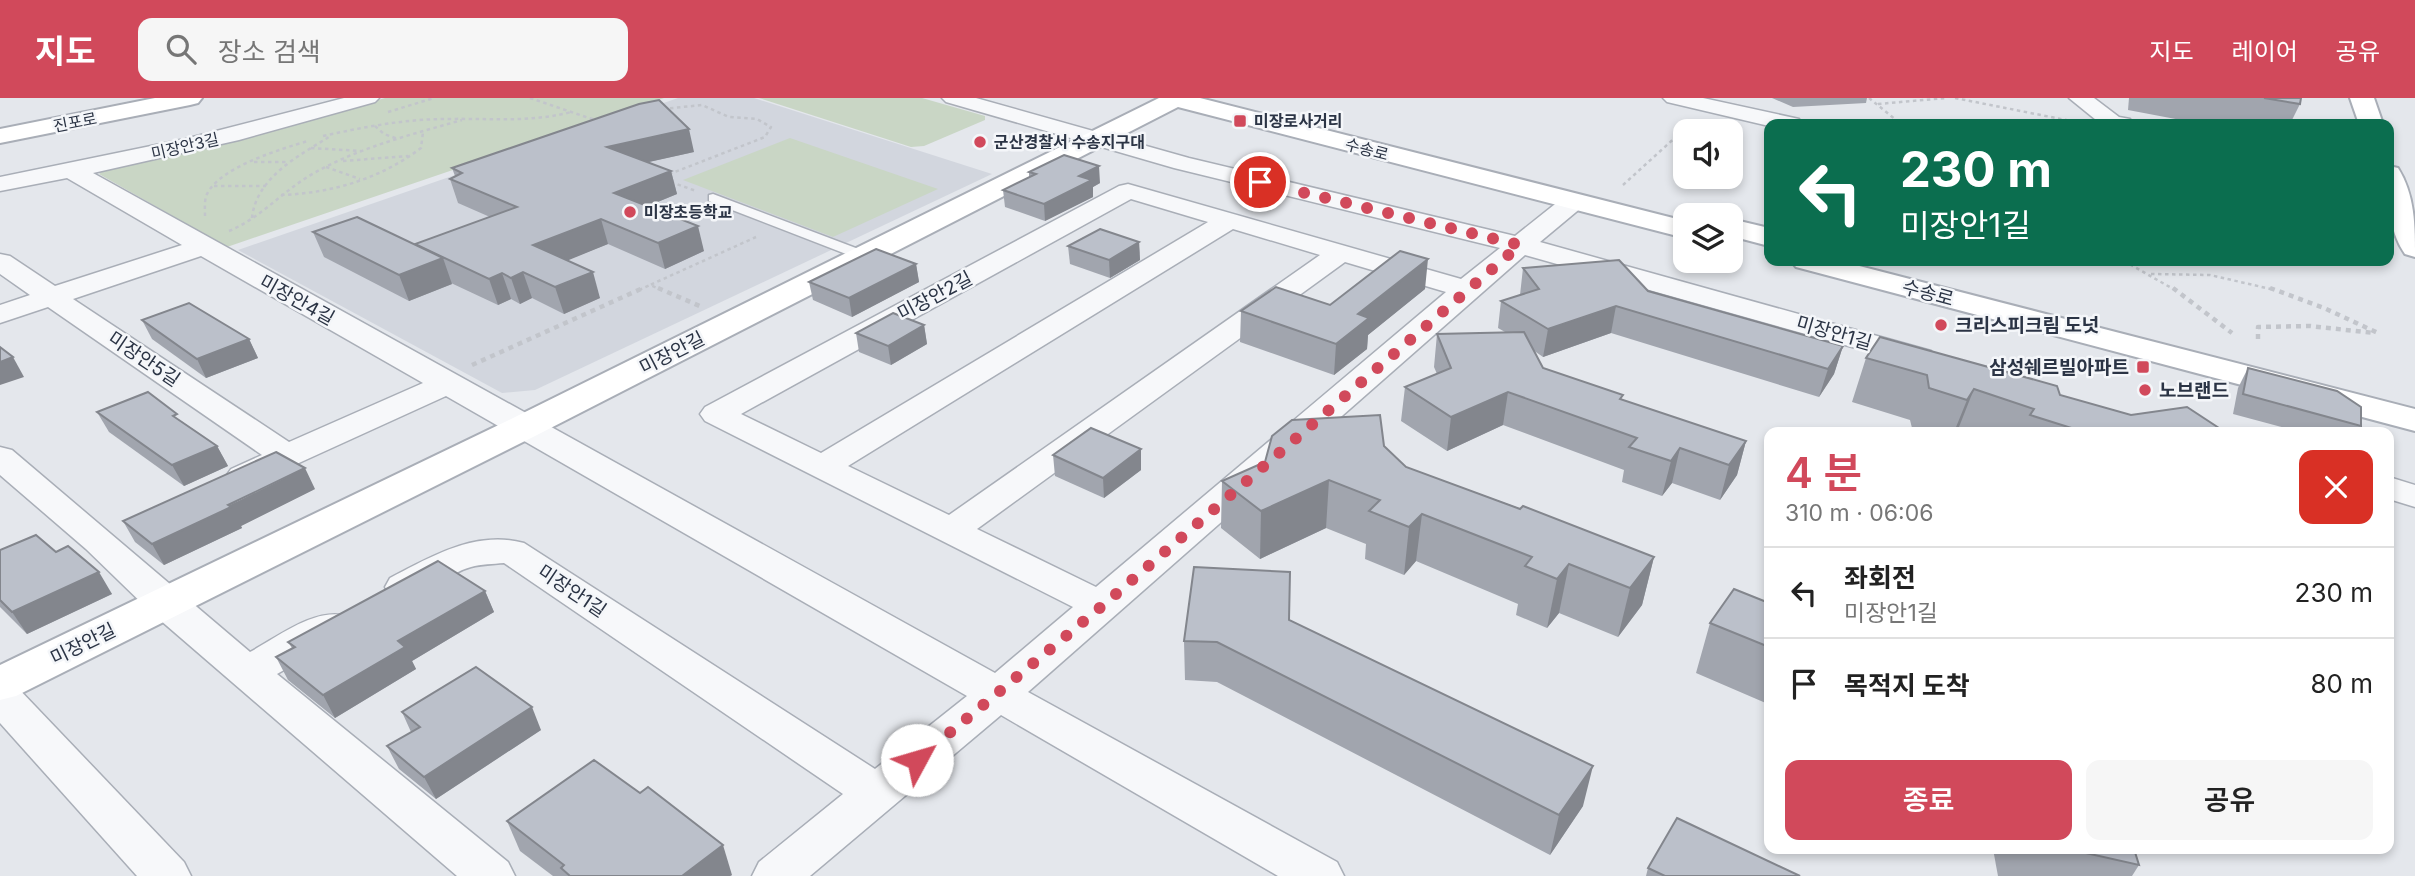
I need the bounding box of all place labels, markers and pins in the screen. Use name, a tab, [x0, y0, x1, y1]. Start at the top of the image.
place label: 미장로사거리	[1254, 111, 1342, 131]
marker: 미장로사거리	[1232, 113, 1248, 129]
place label: 군산경찰서 수송지구대	[994, 132, 1145, 152]
marker: 군산경찰서 수송지구대	[972, 134, 988, 150]
pin	[1230, 152, 1290, 212]
place label: 미장초등학교	[644, 202, 733, 222]
marker: 미장초등학교	[622, 204, 638, 220]
place label: 크리스피크림 도넛	[1955, 314, 2099, 337]
marker: 크리스피크림 도넛	[1933, 317, 1949, 333]
place label: 삼성쉐르빌아파트	[1989, 356, 2129, 379]
marker: 삼성쉐르빌아파트	[2135, 359, 2151, 375]
place label: 노브랜드	[2159, 379, 2229, 402]
marker: 노브랜드	[2137, 382, 2153, 398]

